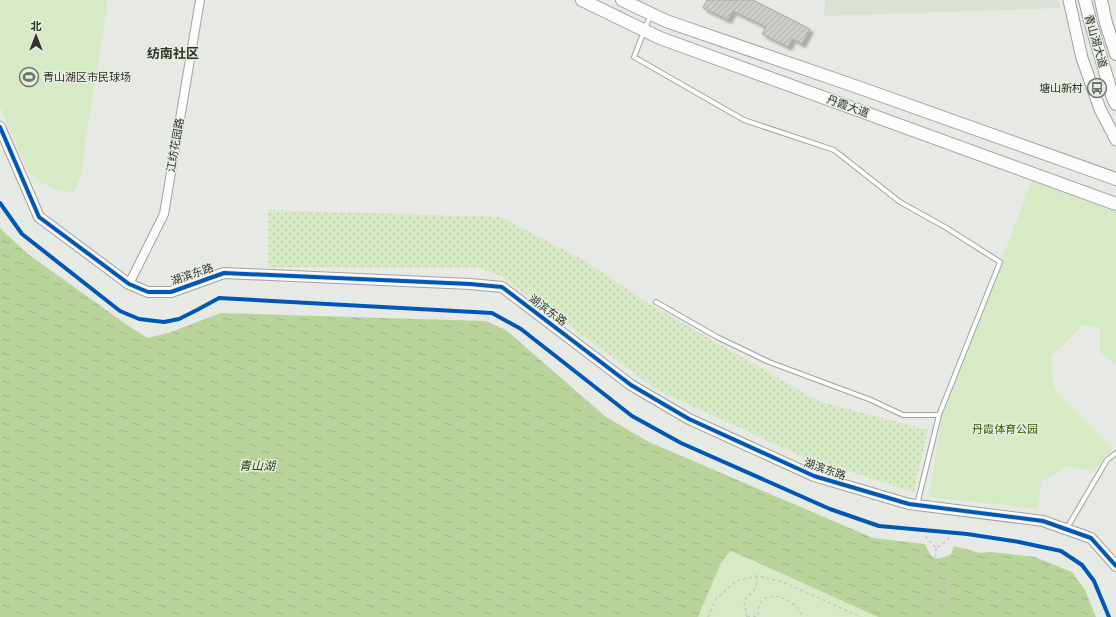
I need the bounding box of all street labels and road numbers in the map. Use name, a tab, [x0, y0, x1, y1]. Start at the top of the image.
street label: 青山湖大道	[1083, 13, 1110, 69]
street label: 丹霞大道	[825, 92, 871, 119]
street label: 江纺花园路	[163, 117, 186, 173]
street label: 湖滨东路	[169, 260, 215, 287]
street label: 湖滨东路	[527, 291, 570, 328]
street label: 湖滨东路	[802, 455, 848, 482]

